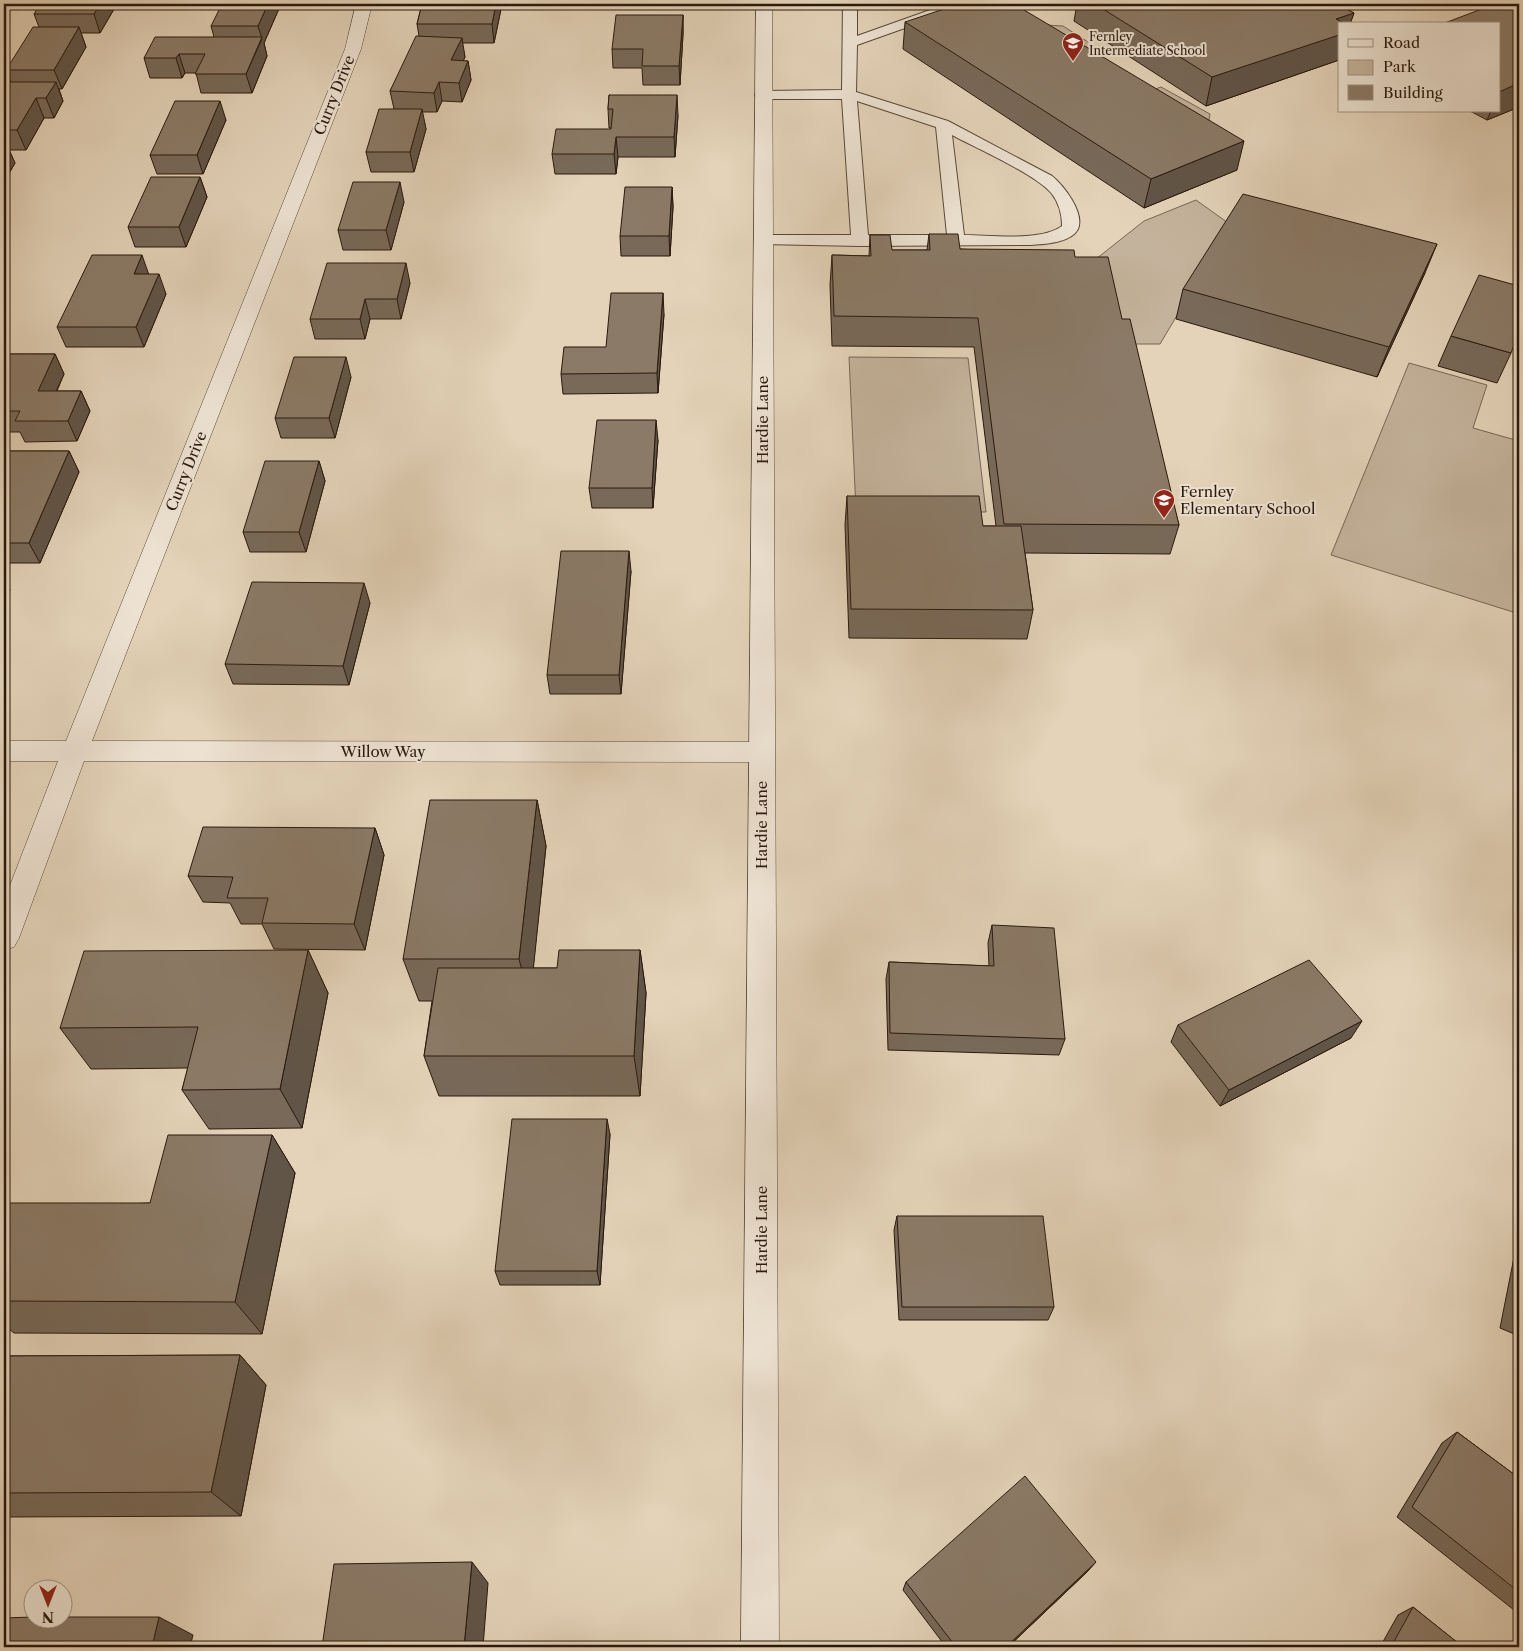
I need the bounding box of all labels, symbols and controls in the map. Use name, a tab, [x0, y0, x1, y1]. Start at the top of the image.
legend	[1338, 22, 1500, 112]
place label: Fernley Intermediate School	[1089, 29, 1206, 58]
school or university icon: Fernley Intermediate School	[1061, 31, 1085, 62]
text: Road	[1383, 33, 1420, 52]
street label: Curry Drive	[309, 52, 359, 138]
text: Park	[1383, 57, 1417, 76]
text: Building	[1383, 83, 1443, 102]
street label: Hardie Lane	[753, 376, 772, 464]
street label: Curry Drive	[161, 428, 211, 514]
place label: Fernley Elementary School	[1180, 482, 1316, 518]
school or university icon: Fernley Elementary School	[1152, 488, 1176, 519]
street label: Willow Way	[340, 742, 426, 761]
street label: Hardie Lane	[752, 781, 771, 869]
street label: Hardie Lane	[752, 1186, 771, 1274]
north arrow	[22, 1578, 72, 1628]
text: N	[42, 1608, 54, 1626]

